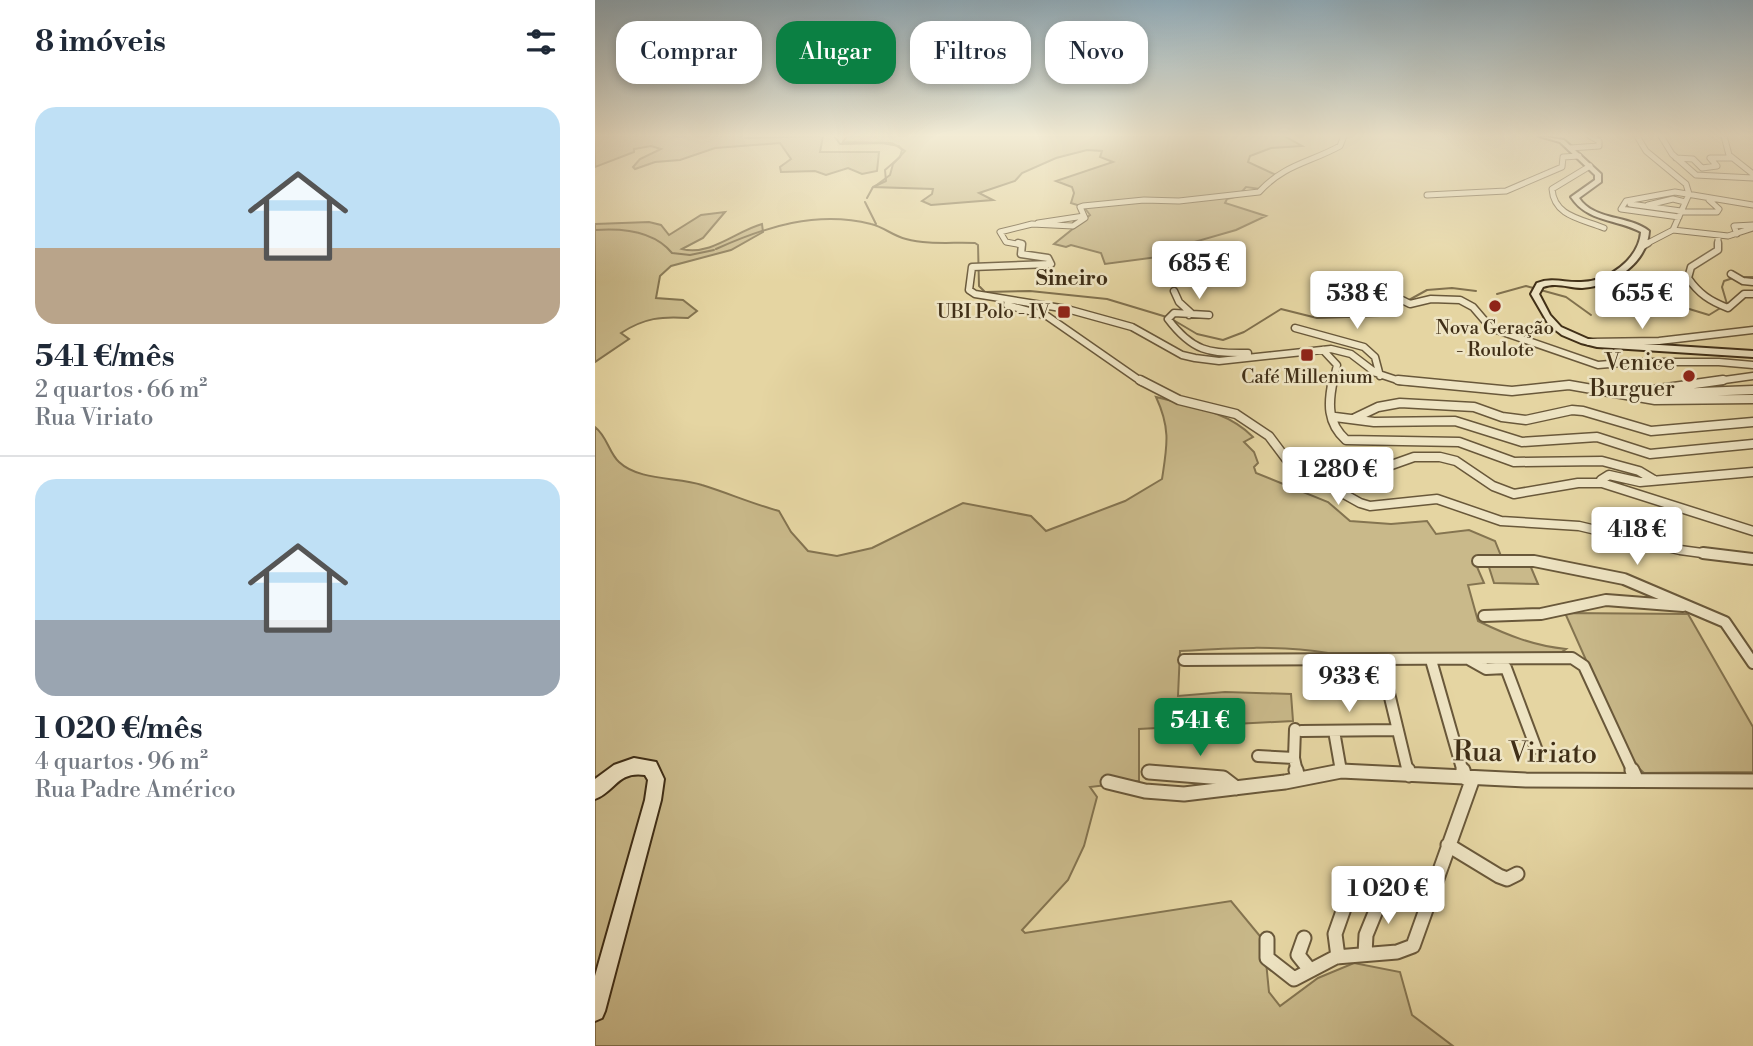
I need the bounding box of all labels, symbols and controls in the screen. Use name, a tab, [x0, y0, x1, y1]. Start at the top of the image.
chip: Comprar	[616, 21, 762, 84]
chip: Alugar	[776, 21, 896, 84]
chip: Filtros	[910, 21, 1031, 84]
chip: Novo	[1045, 21, 1148, 84]
text: 8 imóveis	[35, 23, 166, 61]
icon: filters	[522, 23, 560, 61]
icon: home	[235, 153, 361, 279]
pin: 685 €	[1150, 242, 1248, 301]
text: 685 €	[1168, 250, 1230, 278]
district label: Sineiro	[1036, 266, 1108, 292]
pin: 538 €	[1308, 272, 1406, 331]
pin: 655 €	[1593, 272, 1691, 331]
text: 538 €	[1326, 280, 1388, 308]
text: 655 €	[1611, 280, 1673, 308]
marker: Nova Geração - Roulote	[1487, 298, 1503, 314]
place label: UBI Polo - IV	[937, 300, 1050, 324]
marker: UBI Polo - IV	[1056, 304, 1072, 320]
place label: Nova Geração - Roulote	[1436, 316, 1554, 362]
text: 541 €/mês	[35, 338, 175, 376]
marker: Café Millenium	[1299, 347, 1315, 363]
place label: Venice Burguer	[1588, 349, 1675, 403]
place label: Café Millenium	[1241, 365, 1373, 389]
marker: Venice Burguer	[1681, 368, 1697, 384]
text: 2 quartos · 66 m²	[35, 376, 207, 404]
text: Rua Viriato	[35, 404, 154, 432]
pin: 1 280 €	[1273, 448, 1403, 507]
text: 1 280 €	[1298, 456, 1378, 484]
pin: 418 €	[1588, 508, 1686, 567]
text: 418 €	[1607, 516, 1667, 544]
icon: home	[235, 525, 361, 651]
pin: 933 €	[1300, 654, 1398, 714]
text: 933 €	[1319, 663, 1379, 691]
pin: 541 €	[1151, 698, 1249, 758]
text: 541 €	[1170, 707, 1230, 735]
text: 1 020 €/mês	[35, 710, 203, 748]
street label: Rua Viriato	[1453, 734, 1597, 772]
text: 4 quartos · 96 m²	[35, 748, 208, 776]
text: Rua Padre Américo	[35, 776, 236, 804]
pin: 1 020 €	[1323, 866, 1453, 926]
text: 1 020 €	[1348, 875, 1428, 903]

